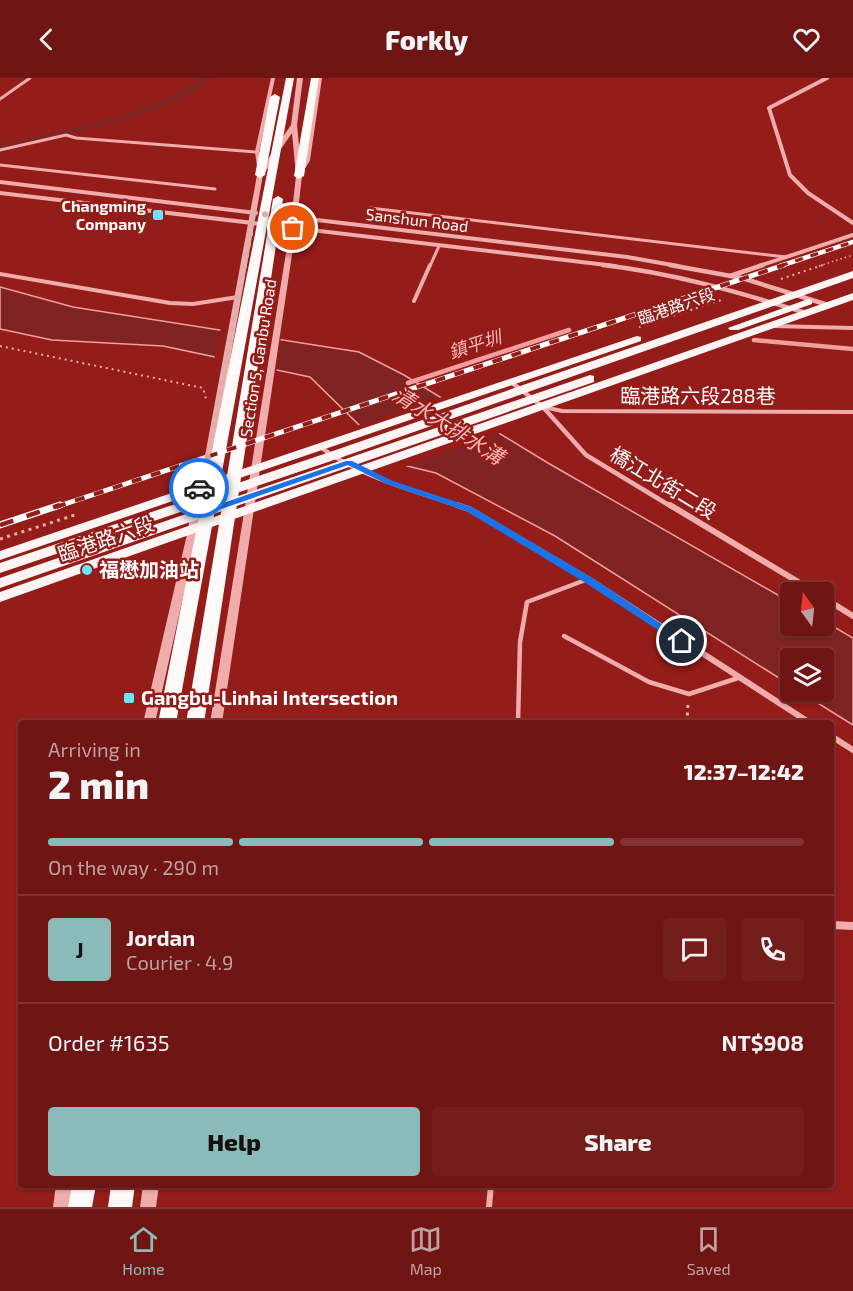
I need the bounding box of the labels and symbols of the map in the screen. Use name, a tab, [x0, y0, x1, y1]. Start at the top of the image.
place label: Changming Company	[62, 196, 147, 234]
pin	[267, 202, 318, 253]
street label: Sanshun Road	[365, 204, 469, 235]
marker: Changming Company	[151, 208, 165, 222]
street label: Section 5, Ganbu Road	[236, 277, 279, 438]
street label: 臨港路六段	[635, 284, 717, 328]
water label: 鎮平圳	[446, 324, 507, 363]
water label: 清水大排水溝	[389, 381, 511, 470]
street label: 臨港路六段288巷	[620, 383, 776, 407]
street label: 橋江北街二段	[606, 441, 721, 523]
courier	[169, 458, 229, 518]
street label: 臨港路六段	[54, 510, 157, 566]
place label: 福懋加油站	[99, 557, 199, 581]
marker: 福懋加油站	[80, 563, 94, 577]
north arrow	[780, 582, 834, 636]
pin	[656, 615, 707, 666]
place label: Gangbu-Linhai Intersection	[141, 685, 398, 709]
marker: Gangbu-Linhai Intersection	[122, 691, 136, 705]

